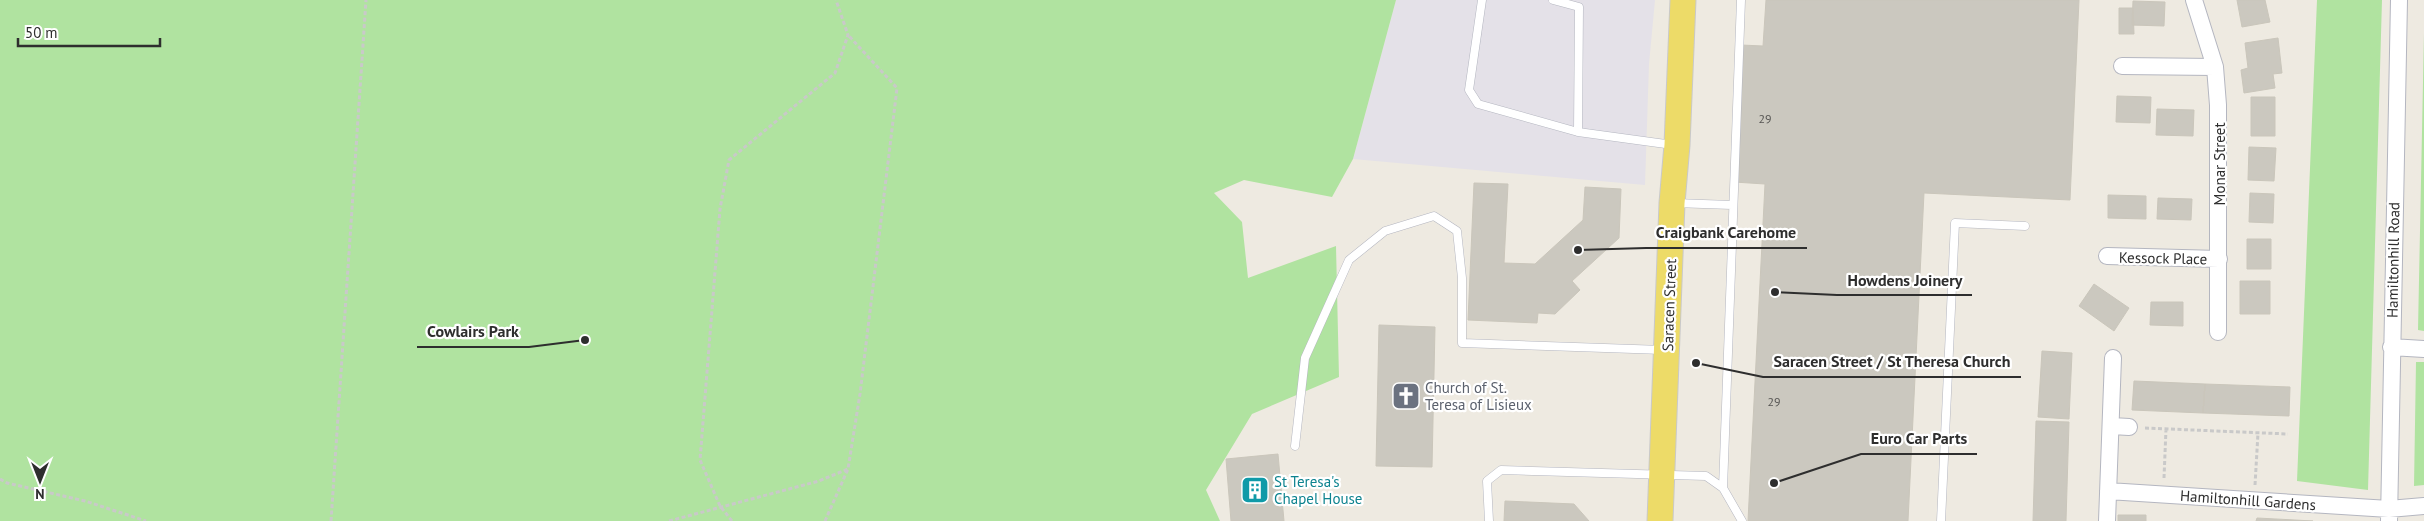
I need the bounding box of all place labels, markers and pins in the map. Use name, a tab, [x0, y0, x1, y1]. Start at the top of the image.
callout: Craigbank Carehome	[1646, 217, 1807, 248]
callout: Howdens Joinery	[1837, 264, 1972, 295]
callout: Cowlairs Park	[417, 316, 529, 347]
callout: Saracen Street / St Theresa Church	[1763, 346, 2021, 377]
place label: Church of St. Teresa of Lisieux	[1425, 378, 1532, 414]
church icon: Church of St. Teresa of Lisieux	[1391, 381, 1421, 411]
callout: Euro Car Parts	[1861, 423, 1977, 454]
place label: St Teresa's Chapel House	[1274, 472, 1362, 508]
building icon: St Teresa's Chapel House	[1240, 475, 1270, 505]

